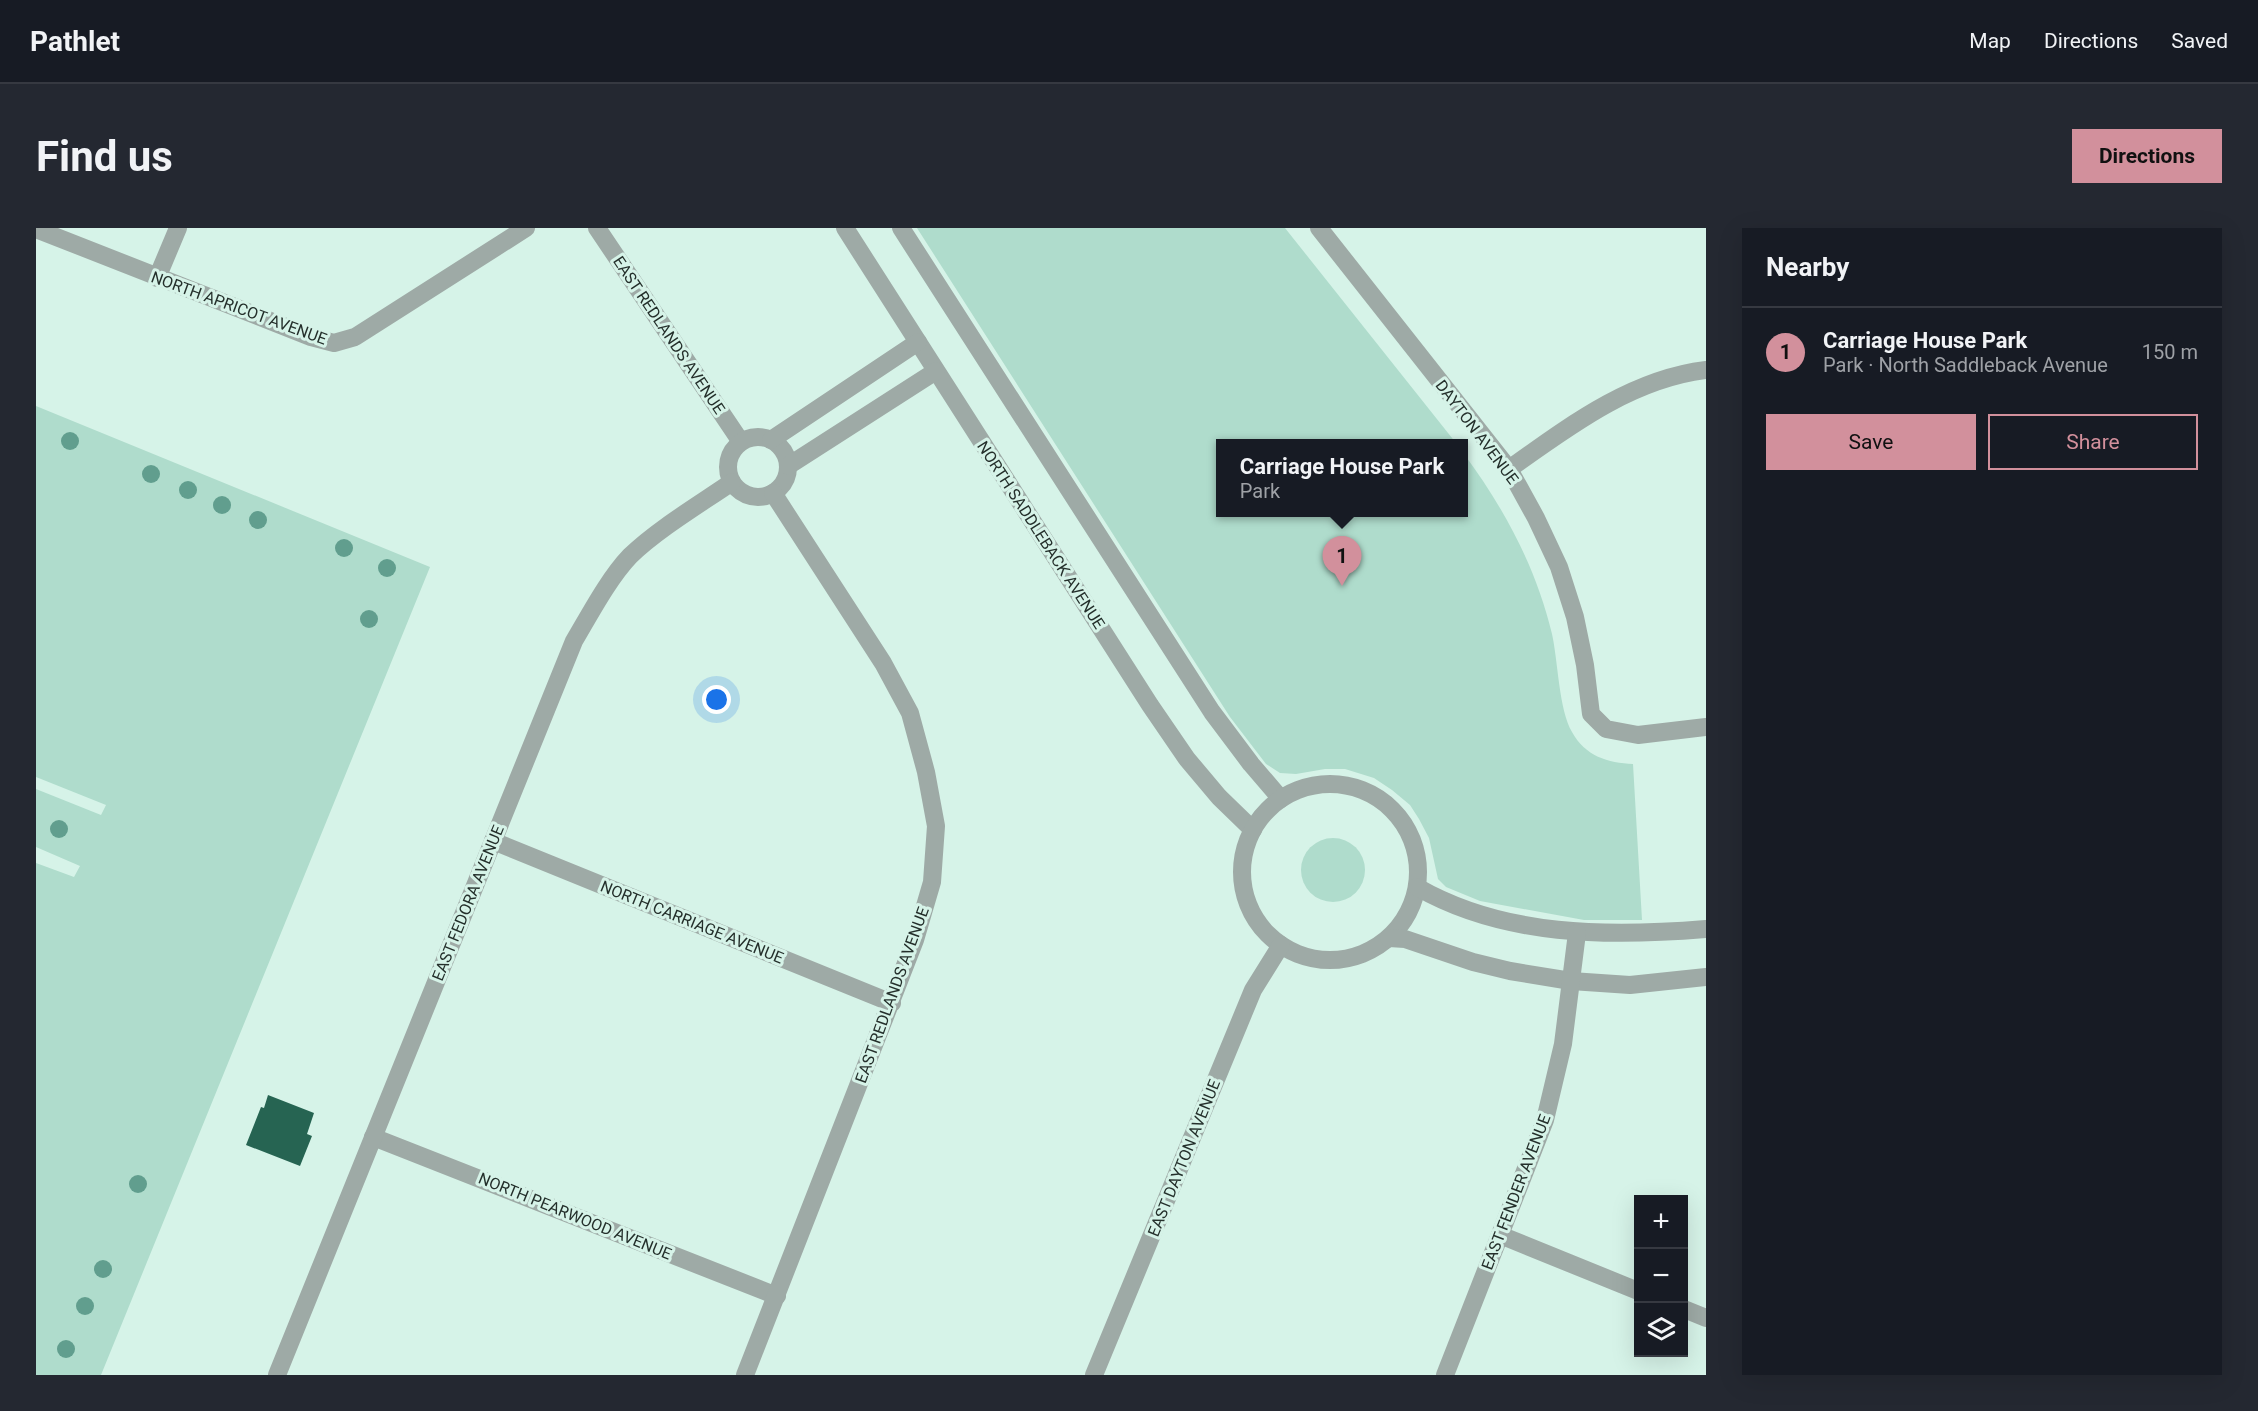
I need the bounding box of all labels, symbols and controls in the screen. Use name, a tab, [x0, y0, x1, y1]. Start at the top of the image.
text: Pathlet	[30, 25, 120, 58]
text: Map	[1969, 29, 2011, 53]
text: Directions	[2044, 29, 2138, 53]
text: Saved	[2171, 29, 2228, 53]
button: Directions	[2072, 129, 2222, 183]
text: Find us	[36, 132, 173, 181]
text: Nearby	[1766, 252, 1849, 282]
street label: EAST REDLANDS AVENUE	[609, 253, 729, 417]
street label: NORTH APRICOT AVENUE	[149, 267, 329, 349]
text: Carriage House Park	[1823, 328, 2027, 353]
text: 1	[1780, 340, 1791, 364]
text: 150 m	[2142, 340, 2198, 364]
text: Park · North Saddleback Avenue	[1823, 353, 2108, 377]
street label: DAYTON AVENUE	[1432, 376, 1522, 488]
button: Save	[1766, 414, 1976, 470]
button: Share	[1988, 414, 2198, 470]
street label: NORTH SADDLEBACK AVENUE	[973, 438, 1109, 632]
popup	[1216, 439, 1468, 517]
text: Carriage House Park	[1240, 454, 1444, 479]
text: Park	[1240, 479, 1280, 503]
pin: 1	[1322, 536, 1362, 586]
your location	[702, 685, 731, 714]
street label: EAST FEDORA AVENUE	[428, 823, 508, 983]
street label: NORTH CARRIAGE AVENUE	[598, 877, 786, 967]
street label: EAST REDLANDS AVENUE	[851, 904, 933, 1086]
street label: EAST DAYTON AVENUE	[1144, 1077, 1224, 1239]
street label: EAST FENDER AVENUE	[1478, 1112, 1554, 1272]
street label: NORTH PEARWOOD AVENUE	[476, 1168, 674, 1264]
map controls	[1634, 1195, 1688, 1357]
button: +	[1634, 1195, 1688, 1249]
button: −	[1634, 1249, 1688, 1303]
button: layers	[1634, 1303, 1688, 1357]

